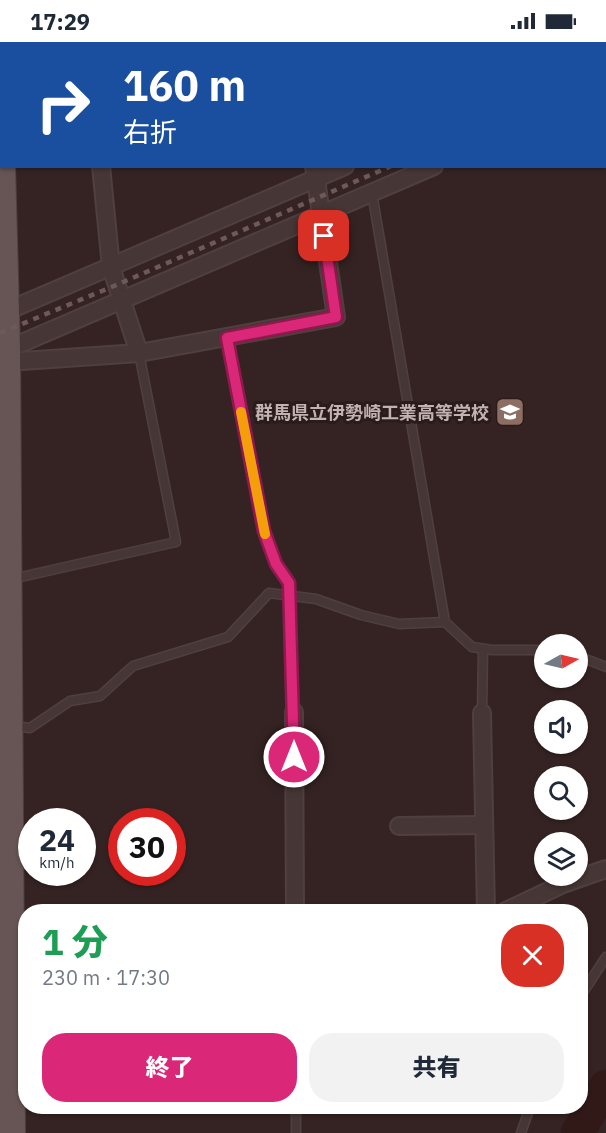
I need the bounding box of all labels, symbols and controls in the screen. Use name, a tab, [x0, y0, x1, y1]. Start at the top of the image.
text: 17:29	[30, 7, 90, 36]
text: 160 m	[123, 58, 246, 113]
icon: right	[24, 66, 102, 144]
text: 右折	[123, 114, 177, 149]
pin	[298, 210, 349, 261]
icon: arrive	[307, 219, 340, 252]
school or university icon: 群馬県立伊勢崎工業高等学校	[494, 396, 526, 428]
place label: 群馬県立伊勢崎工業高等学校	[255, 401, 489, 424]
north arrow	[534, 634, 588, 688]
map controls	[534, 634, 588, 886]
button: sound	[534, 700, 588, 754]
position arrow	[262, 725, 326, 789]
button: search	[534, 766, 588, 820]
speed limit sign: 30	[108, 808, 186, 886]
text: 24	[39, 820, 75, 859]
button: layers	[534, 832, 588, 886]
text: km/h	[39, 853, 75, 872]
text: 1 分	[42, 918, 108, 965]
button: close	[501, 924, 564, 987]
text: 230 m · 17:30	[42, 964, 170, 991]
button: 終了	[42, 1033, 297, 1102]
button: 共有	[309, 1033, 564, 1102]

